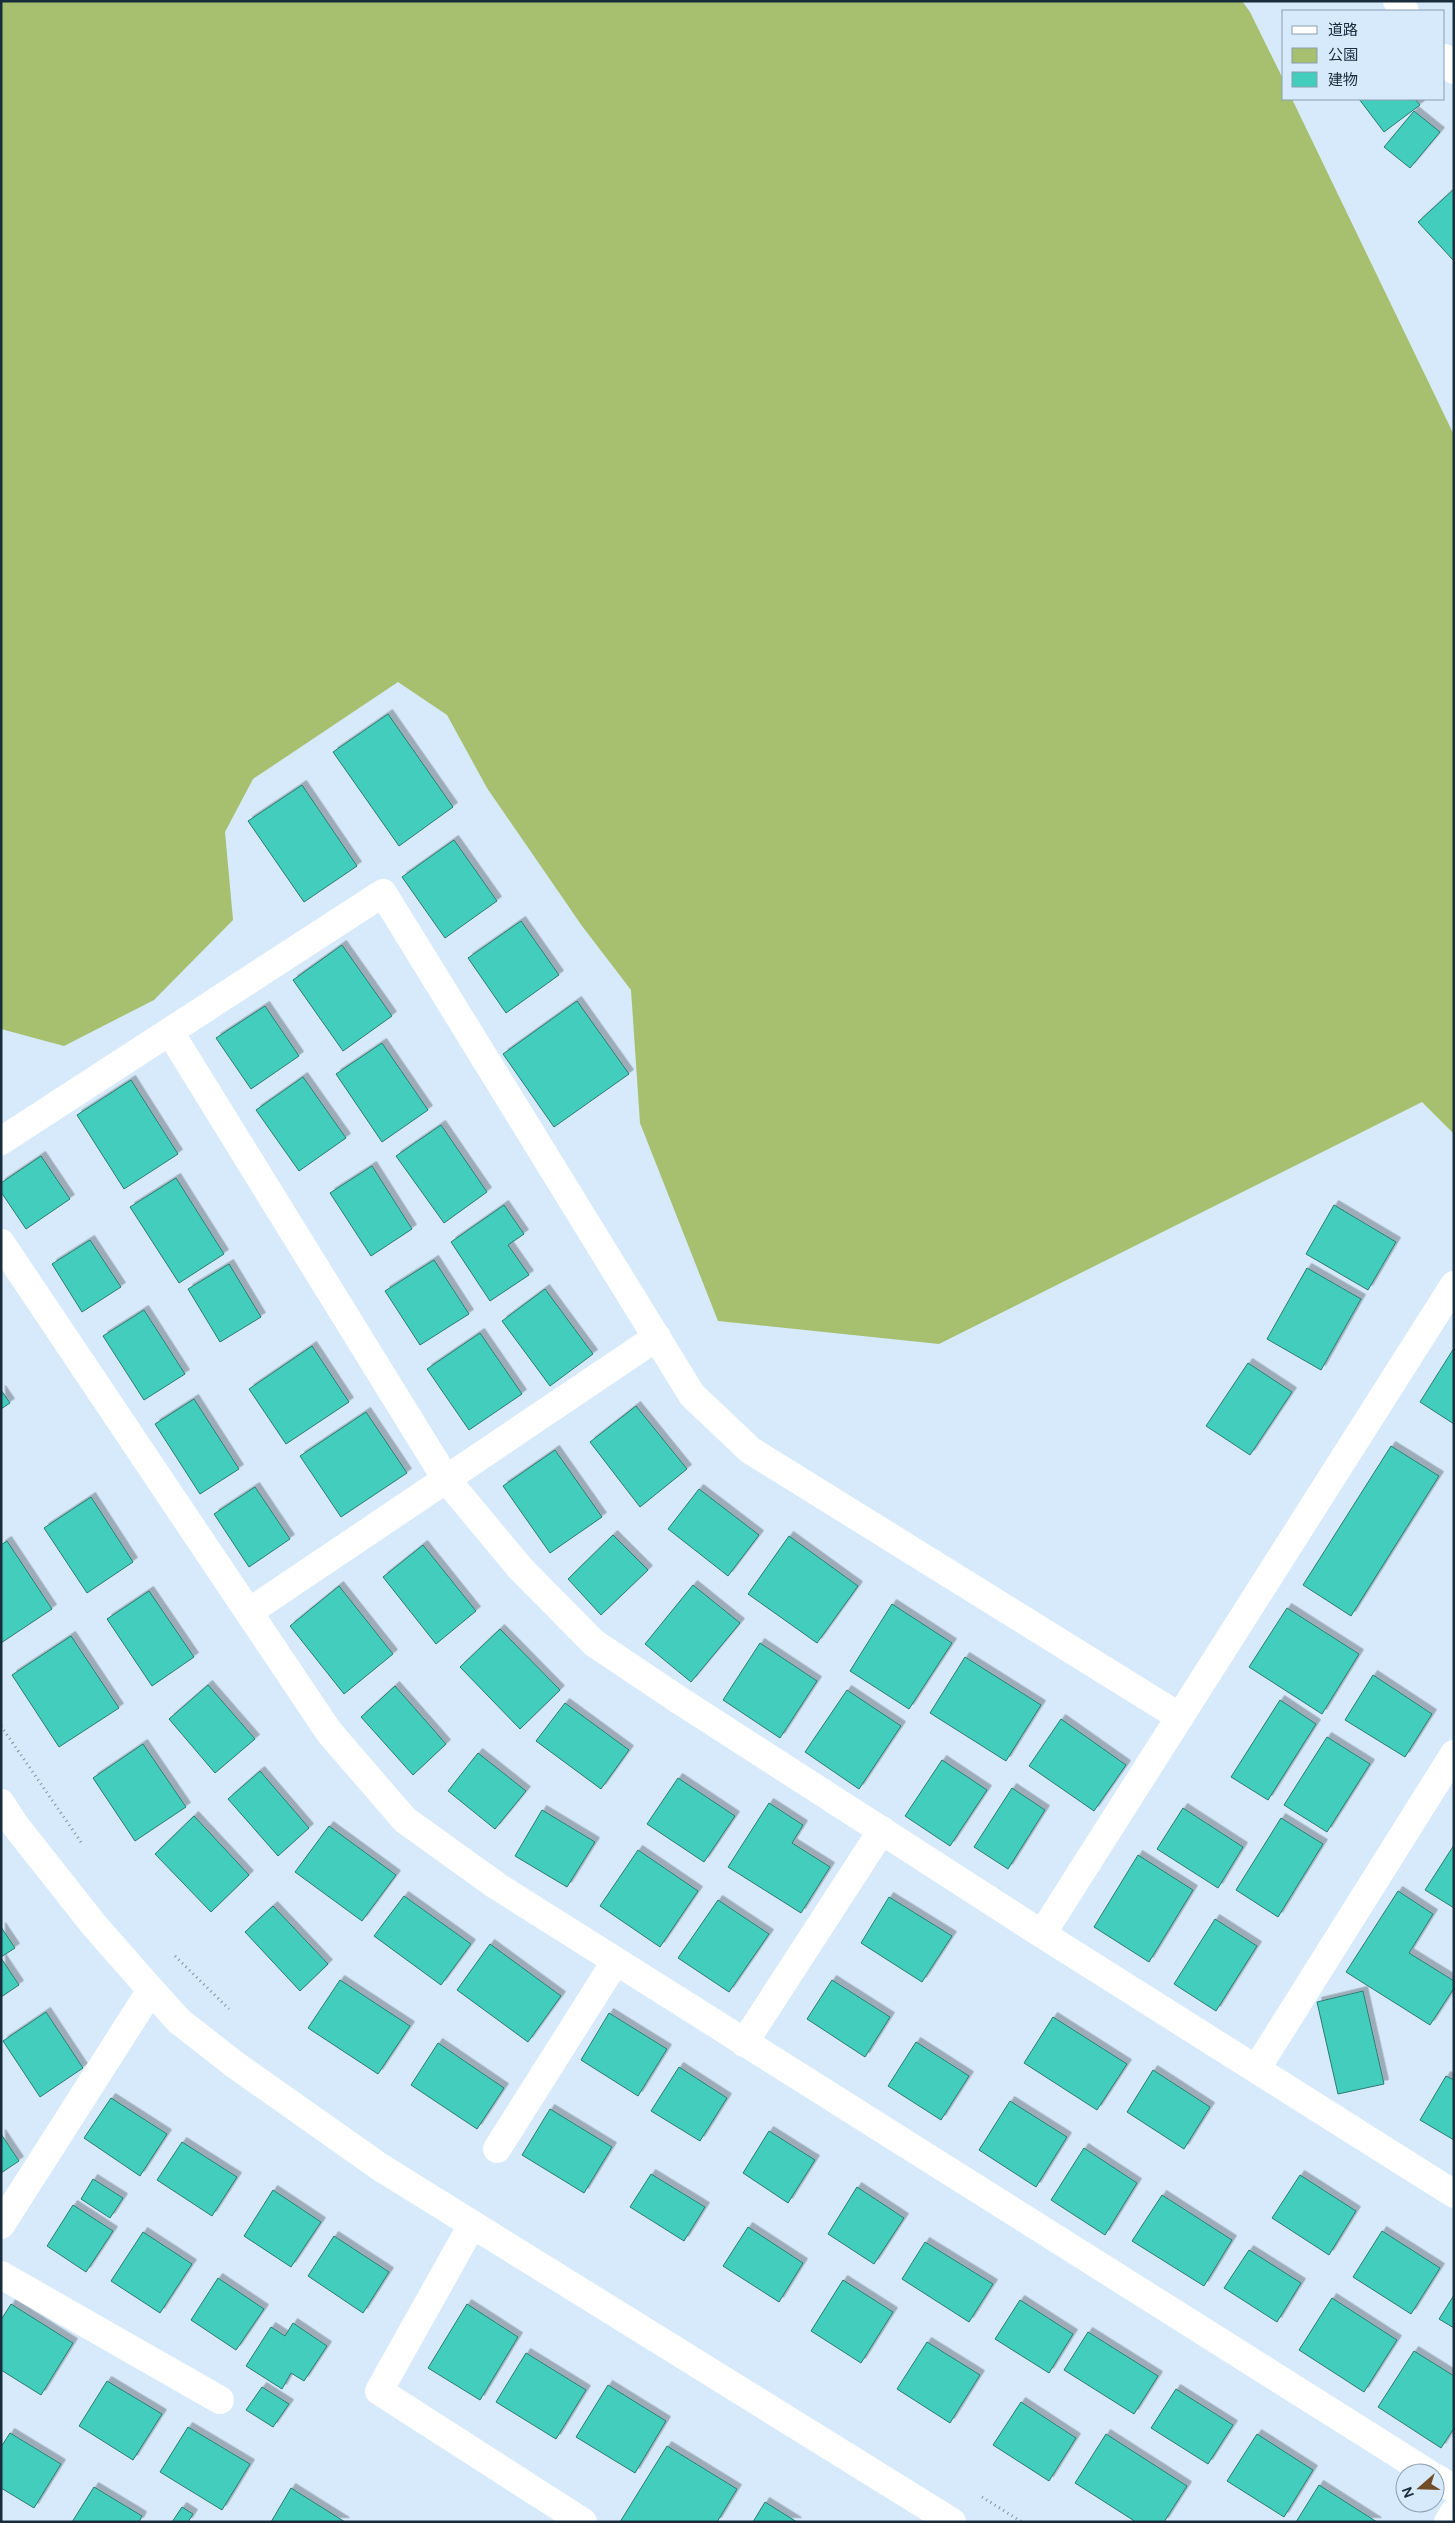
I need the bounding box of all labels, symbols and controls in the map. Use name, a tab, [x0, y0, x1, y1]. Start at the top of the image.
legend	[1282, 10, 1445, 100]
text: 道路	[1328, 20, 1358, 40]
text: 公園	[1328, 45, 1358, 65]
text: 建物	[1328, 70, 1358, 90]
north arrow	[1395, 2463, 1445, 2513]
text: N	[1398, 2485, 1418, 2500]

